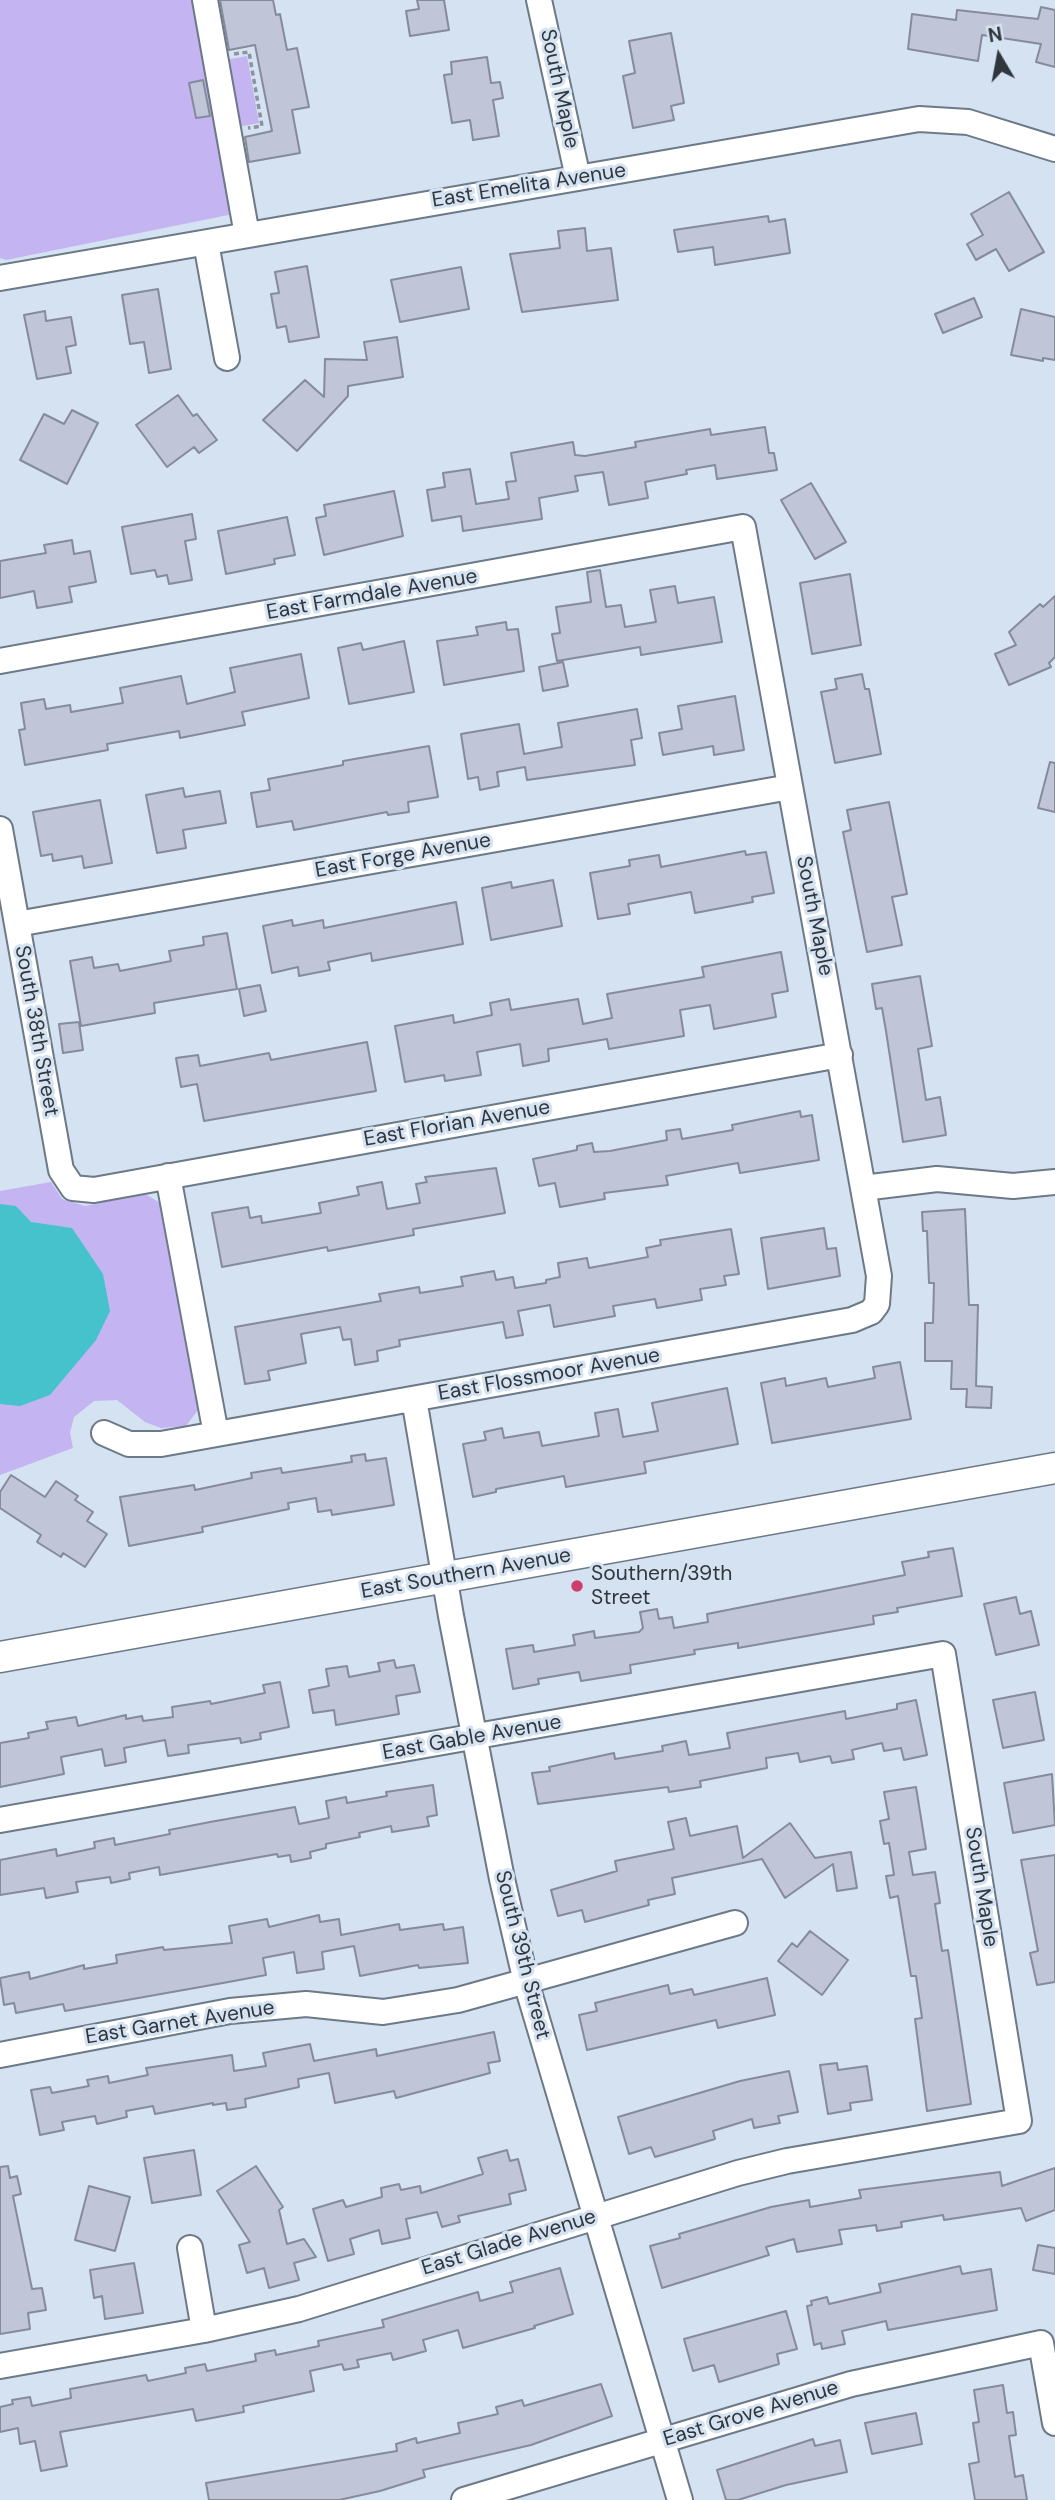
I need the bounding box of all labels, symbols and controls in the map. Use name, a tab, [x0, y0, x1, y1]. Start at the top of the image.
north arrow	[964, 21, 1034, 91]
text: N	[986, 21, 1004, 48]
street label: South Maple	[534, 27, 584, 151]
street label: East Emelita Avenue	[430, 158, 628, 214]
street label: East Farmdale Avenue	[265, 564, 479, 626]
street label: East Forge Avenue	[313, 828, 493, 884]
street label: South Maple	[790, 854, 838, 978]
street label: South 38th Street	[9, 944, 63, 1118]
street label: East Florian Avenue	[362, 1095, 552, 1153]
street label: East Flossmoor Avenue	[436, 1343, 662, 1407]
street label: East Southern Avenue	[359, 1543, 573, 1605]
place label: Southern/39th Street	[591, 1561, 732, 1611]
marker: Southern/39th Street	[569, 1578, 585, 1594]
street label: East Gable Avenue	[381, 1710, 563, 1766]
street label: South Maple	[959, 1825, 1003, 1949]
street label: South 39th Street	[489, 1868, 555, 2042]
street label: East Garnet Avenue	[84, 1996, 276, 2050]
street label: East Glade Avenue	[419, 2204, 599, 2282]
street label: East Grove Avenue	[660, 2375, 842, 2453]

